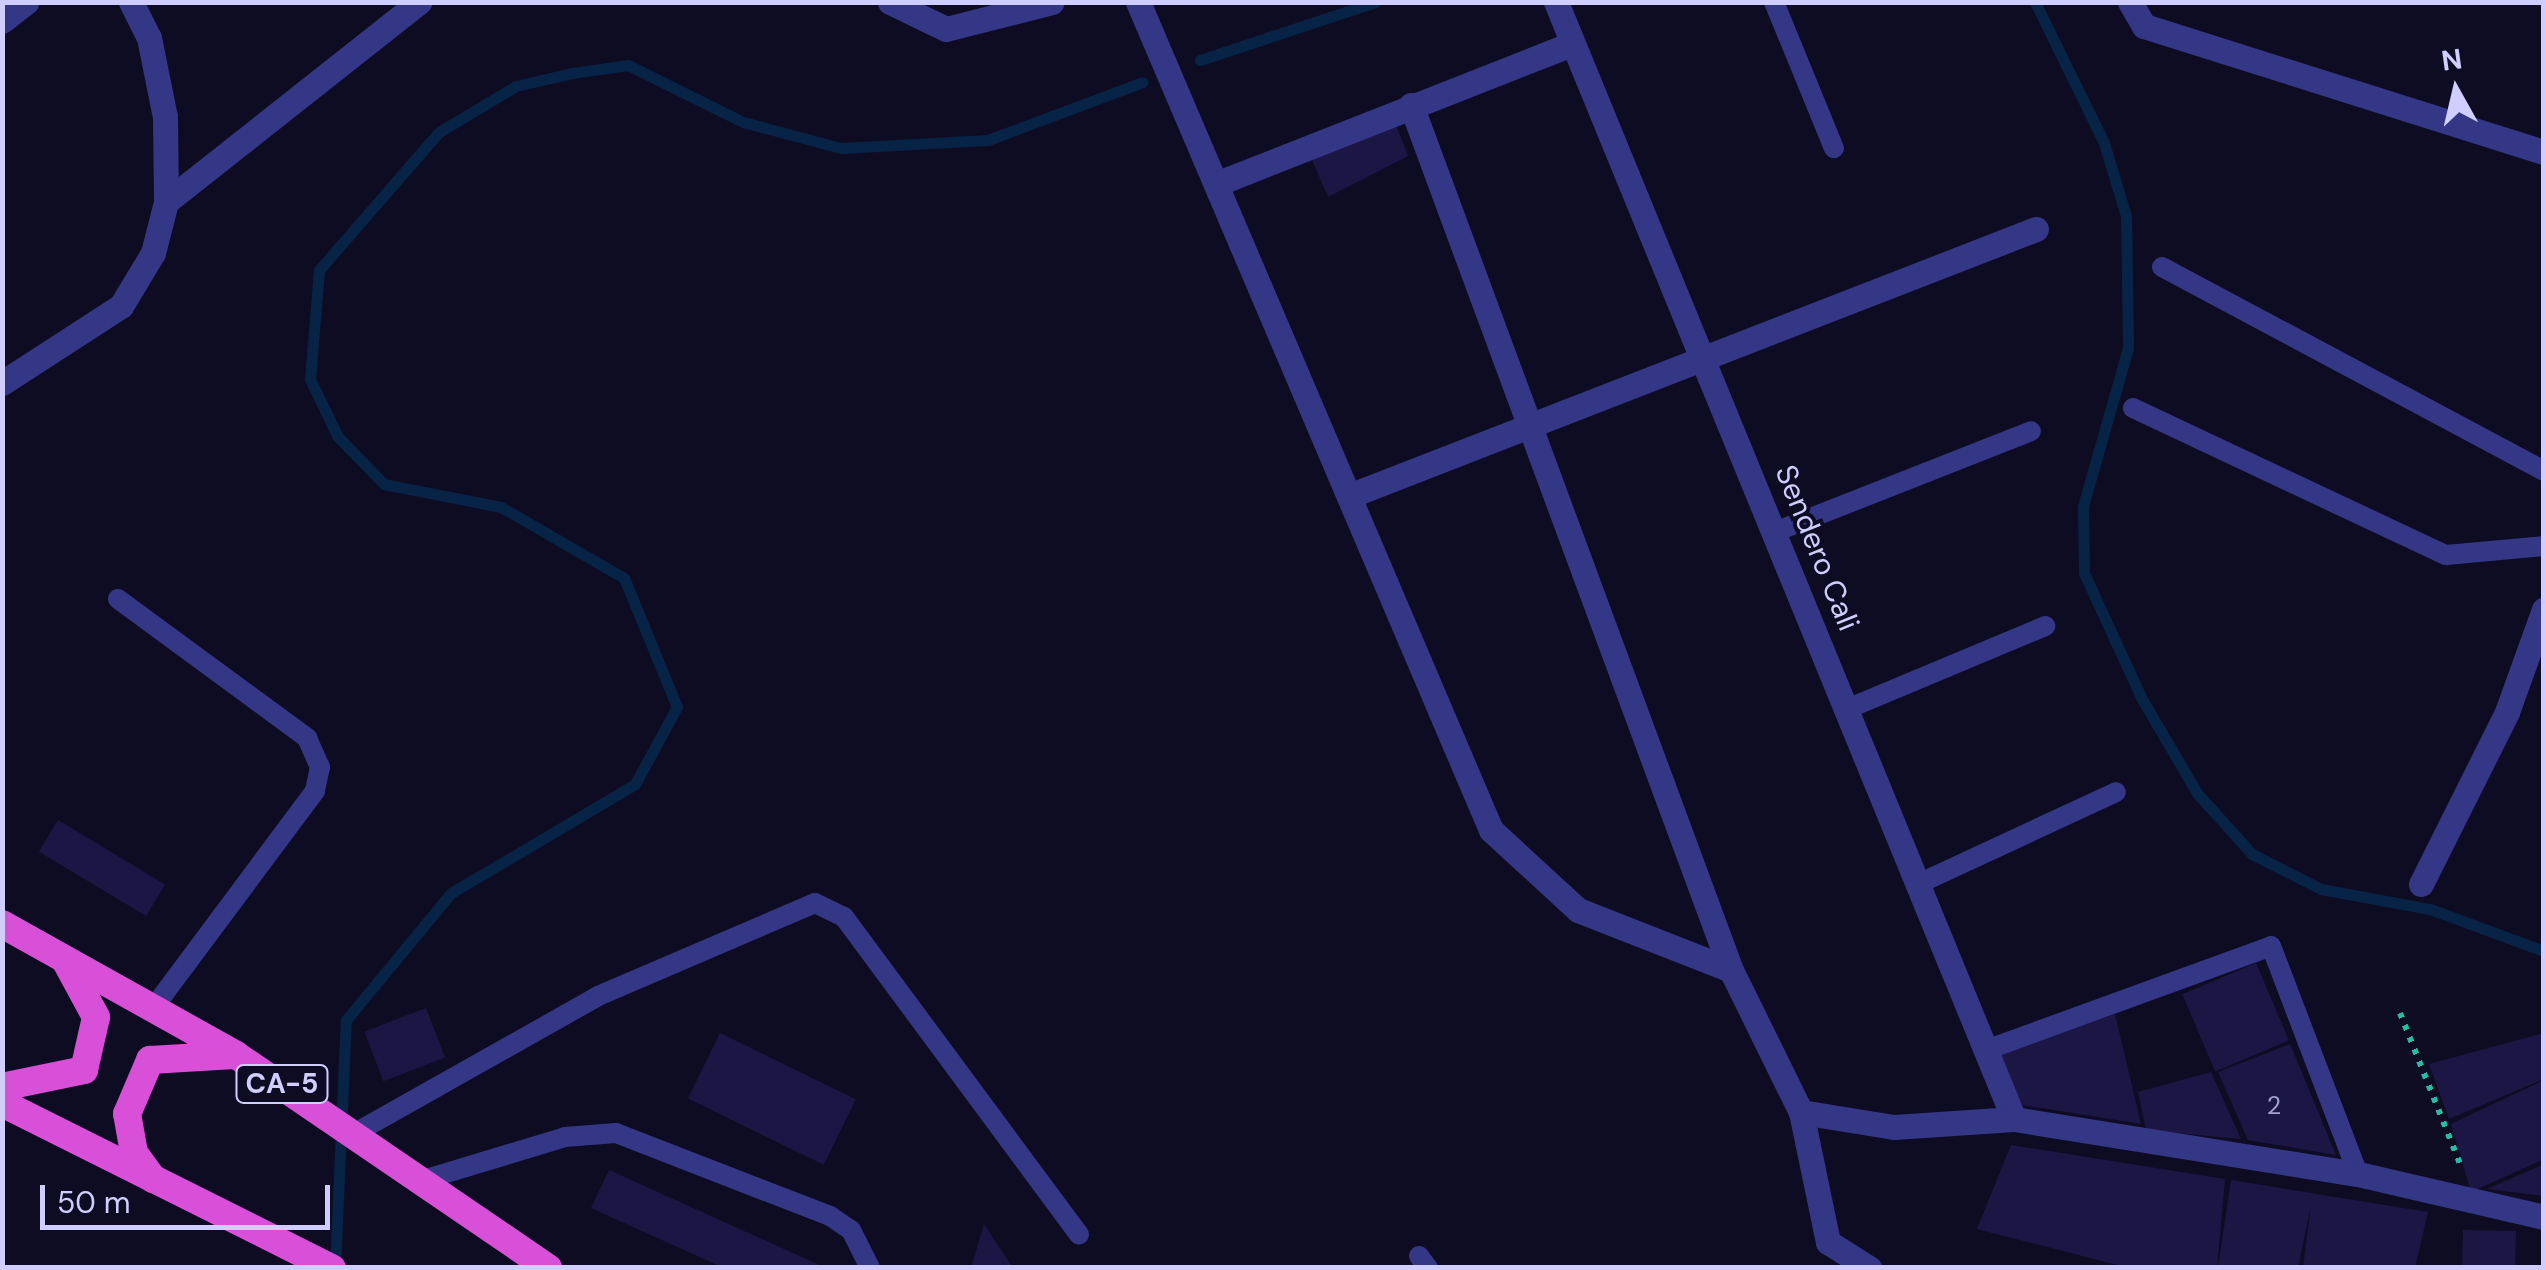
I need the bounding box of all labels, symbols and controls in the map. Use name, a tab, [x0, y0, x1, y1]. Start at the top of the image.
north arrow	[2406, 40, 2506, 140]
text: N	[2439, 40, 2464, 80]
street label: Sendero Cali	[1767, 460, 1867, 636]
road number: CA-5	[234, 1061, 330, 1107]
house number: 2	[2267, 1091, 2281, 1121]
scale bar	[45, 1165, 335, 1227]
text: 50 m	[57, 1183, 131, 1222]

